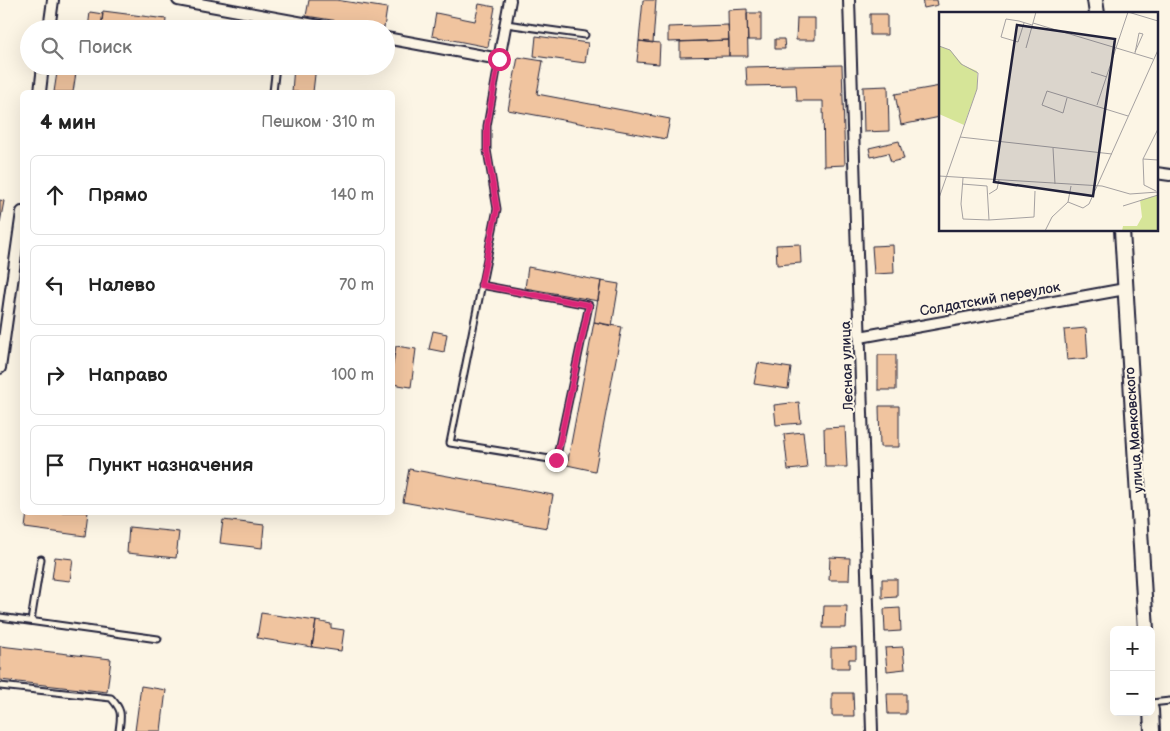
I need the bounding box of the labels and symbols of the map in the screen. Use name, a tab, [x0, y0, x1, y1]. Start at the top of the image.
inset map	[939, 12, 1158, 231]
route start	[488, 48, 511, 71]
street label: Солдатский переулок	[918, 278, 1062, 320]
street label: Лесная улица	[837, 320, 857, 412]
street label: улица Маяковского	[1121, 367, 1147, 493]
route end	[545, 449, 568, 472]

